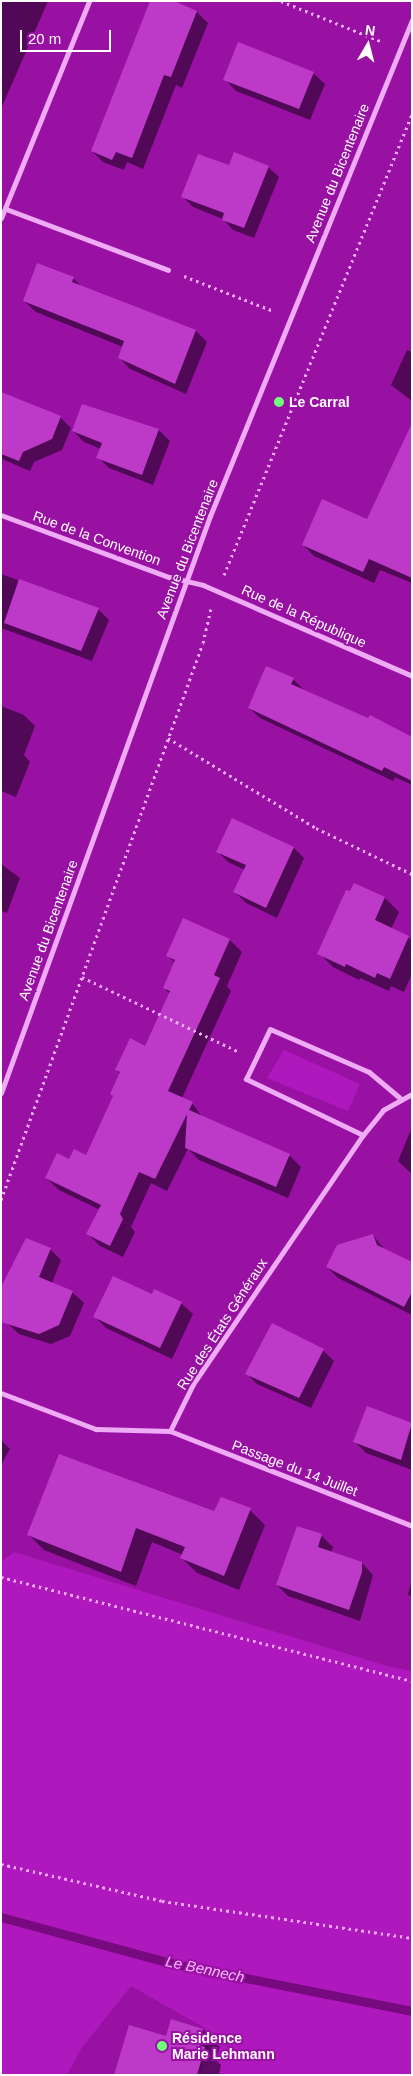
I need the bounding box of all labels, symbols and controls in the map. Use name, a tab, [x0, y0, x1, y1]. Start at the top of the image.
scale bar	[22, 20, 114, 52]
north arrow	[343, 20, 393, 70]
text: N	[364, 22, 376, 39]
text: 20 m	[28, 30, 61, 47]
street label: Avenue du Bicentenaire	[301, 101, 373, 245]
place label: Le Carral	[289, 394, 350, 410]
marker: Le Carral	[273, 396, 285, 408]
street label: Avenue du Bicentenaire	[153, 477, 221, 621]
street label: Rue de la Convention	[31, 507, 163, 569]
street label: Rue de la République	[239, 581, 369, 651]
street label: Avenue du Bicentenaire	[15, 857, 81, 1003]
street label: Rue des États Généraux	[173, 1255, 271, 1393]
street label: Passage du 14 Juillet	[230, 1436, 360, 1500]
water label: Le Bennech	[164, 1952, 246, 1986]
place label: Résidence Marie Lehmann	[172, 2030, 275, 2062]
marker: Résidence Marie Lehmann	[156, 2040, 168, 2052]

